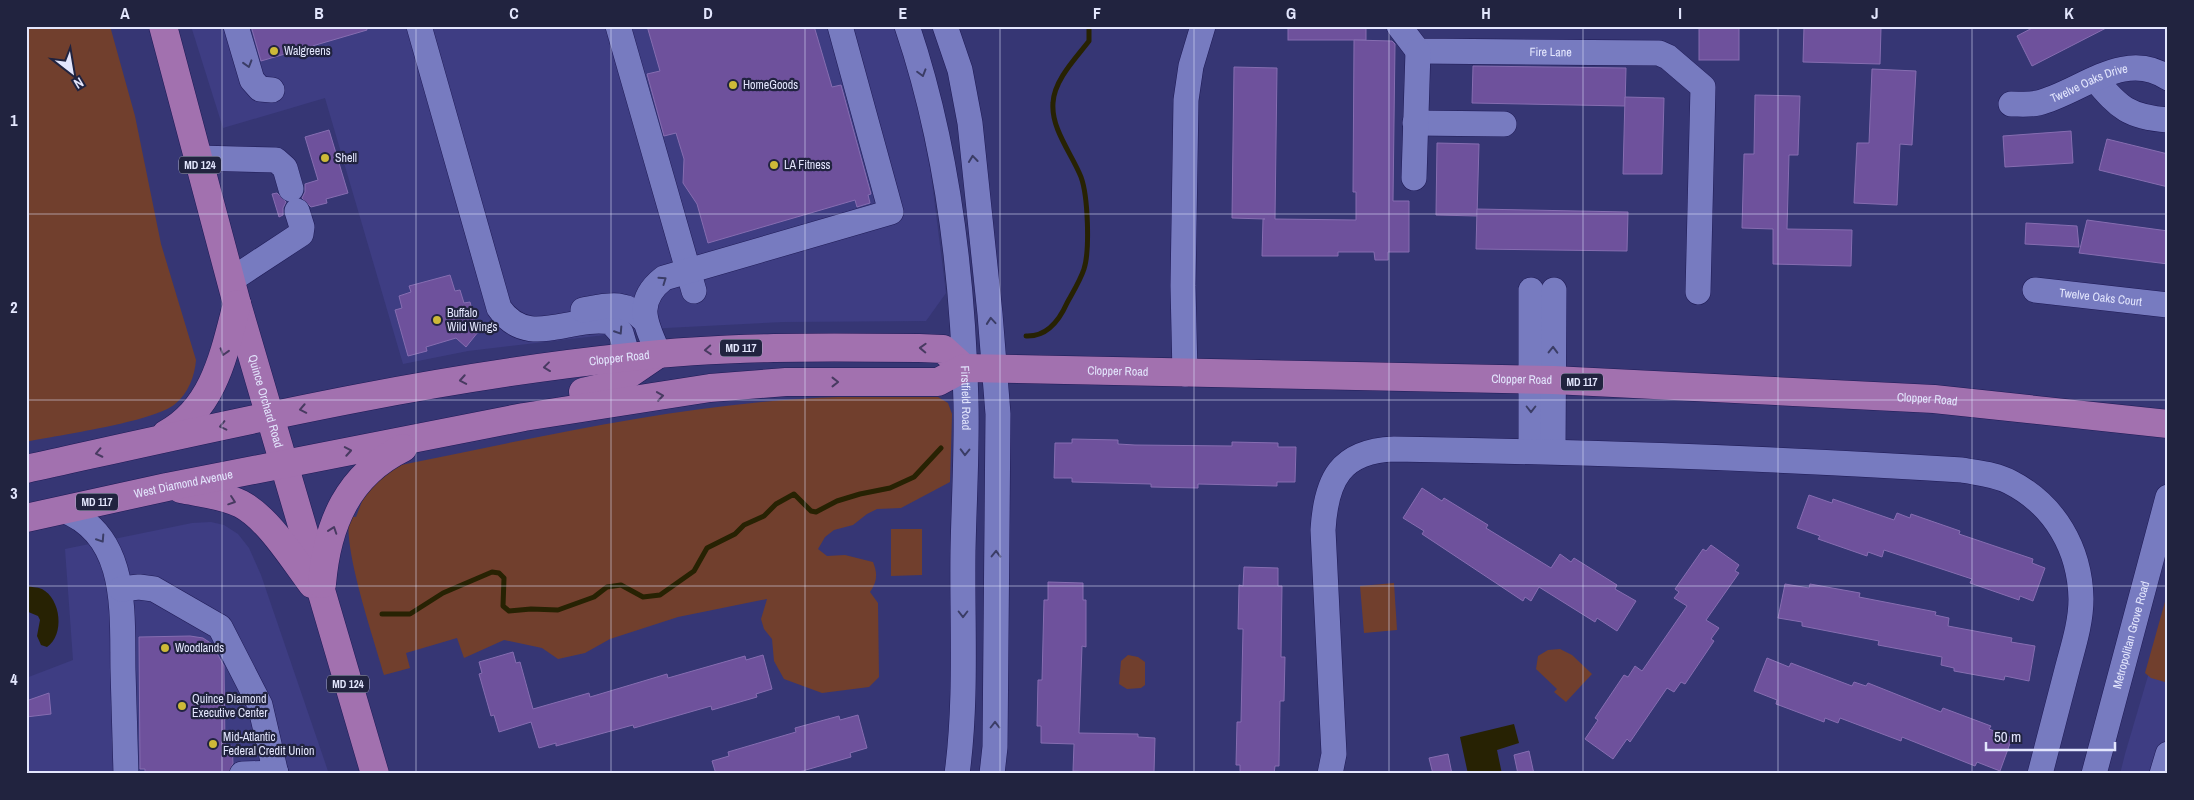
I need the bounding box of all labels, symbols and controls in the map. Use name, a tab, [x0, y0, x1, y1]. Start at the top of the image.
text: A	[120, 2, 130, 24]
text: B	[314, 2, 324, 24]
text: C	[509, 2, 519, 24]
text: D	[703, 2, 713, 24]
text: E	[899, 2, 908, 24]
text: F	[1093, 2, 1101, 24]
text: G	[1286, 2, 1296, 24]
text: H	[1481, 2, 1491, 24]
text: I	[1678, 2, 1682, 24]
text: J	[1871, 2, 1879, 24]
text: K	[2064, 2, 2074, 24]
place label: Walgreens	[284, 43, 331, 59]
street label: Fire Lane	[1529, 44, 1572, 60]
marker: Walgreens	[268, 45, 280, 57]
north arrow	[48, 48, 98, 98]
one-way arrow	[242, 60, 252, 68]
street label: Twelve Oaks Drive	[2048, 60, 2129, 106]
one-way arrow	[917, 68, 927, 76]
text: N	[71, 73, 87, 93]
place label: HomeGoods	[743, 77, 798, 93]
marker: HomeGoods	[727, 79, 739, 91]
text: 1	[10, 109, 18, 131]
place label: Shell	[335, 150, 357, 166]
marker: Shell	[319, 152, 331, 164]
one-way arrow	[968, 155, 979, 163]
road number: MD 124	[179, 156, 221, 174]
place label: LA Fitness	[784, 157, 831, 173]
marker: LA Fitness	[768, 159, 780, 171]
one-way arrow	[657, 277, 667, 286]
street label: Twelve Oaks Court	[2058, 285, 2143, 310]
text: 2	[10, 296, 18, 318]
place label: Buffalo Wild Wings	[447, 305, 497, 335]
marker: Buffalo Wild Wings	[431, 314, 443, 326]
one-way arrow	[986, 316, 997, 324]
one-way arrow	[612, 326, 622, 335]
road number: MD 117	[720, 339, 762, 356]
one-way arrow	[919, 343, 926, 353]
one-way arrow	[704, 345, 712, 356]
one-way arrow	[1548, 346, 1558, 354]
one-way arrow	[220, 347, 230, 355]
street label: Clopper Road	[588, 347, 650, 369]
street label: Quince Orchard Road	[244, 353, 287, 450]
one-way arrow	[542, 361, 550, 372]
street label: Clopper Road	[1087, 363, 1148, 380]
street label: Firstfield Road	[957, 365, 974, 430]
street label: Clopper Road	[1491, 371, 1552, 388]
one-way arrow	[458, 374, 467, 384]
road number: MD 117	[1561, 374, 1603, 391]
one-way arrow	[832, 377, 839, 387]
street label: Clopper Road	[1896, 389, 1958, 409]
one-way arrow	[656, 391, 664, 402]
one-way arrow	[299, 403, 307, 413]
one-way arrow	[1526, 405, 1537, 413]
one-way arrow	[218, 420, 227, 431]
one-way arrow	[95, 447, 103, 458]
one-way arrow	[344, 447, 353, 457]
one-way arrow	[960, 448, 970, 456]
street label: West Diamond Avenue	[132, 466, 234, 502]
text: 3	[10, 482, 18, 504]
road number: MD 117	[76, 494, 118, 511]
one-way arrow	[227, 495, 236, 505]
one-way arrow	[327, 527, 337, 535]
one-way arrow	[95, 533, 104, 542]
one-way arrow	[991, 550, 1001, 558]
street label: Metropolitan Grove Road	[2109, 579, 2153, 690]
one-way arrow	[958, 611, 968, 619]
place label: Woodlands	[175, 640, 224, 656]
marker: Woodlands	[159, 642, 171, 654]
text: 4	[10, 668, 18, 690]
road number: MD 124	[327, 676, 369, 692]
place label: Quince Diamond Executive Center	[192, 691, 268, 721]
marker: Quince Diamond Executive Center	[176, 700, 188, 712]
scale bar	[1986, 720, 2115, 752]
one-way arrow	[990, 721, 1000, 728]
text: 50 m	[1994, 726, 2021, 747]
place label: Mid-Atlantic Federal Credit Union	[223, 729, 314, 759]
marker: Mid-Atlantic Federal Credit Union	[207, 738, 219, 750]

